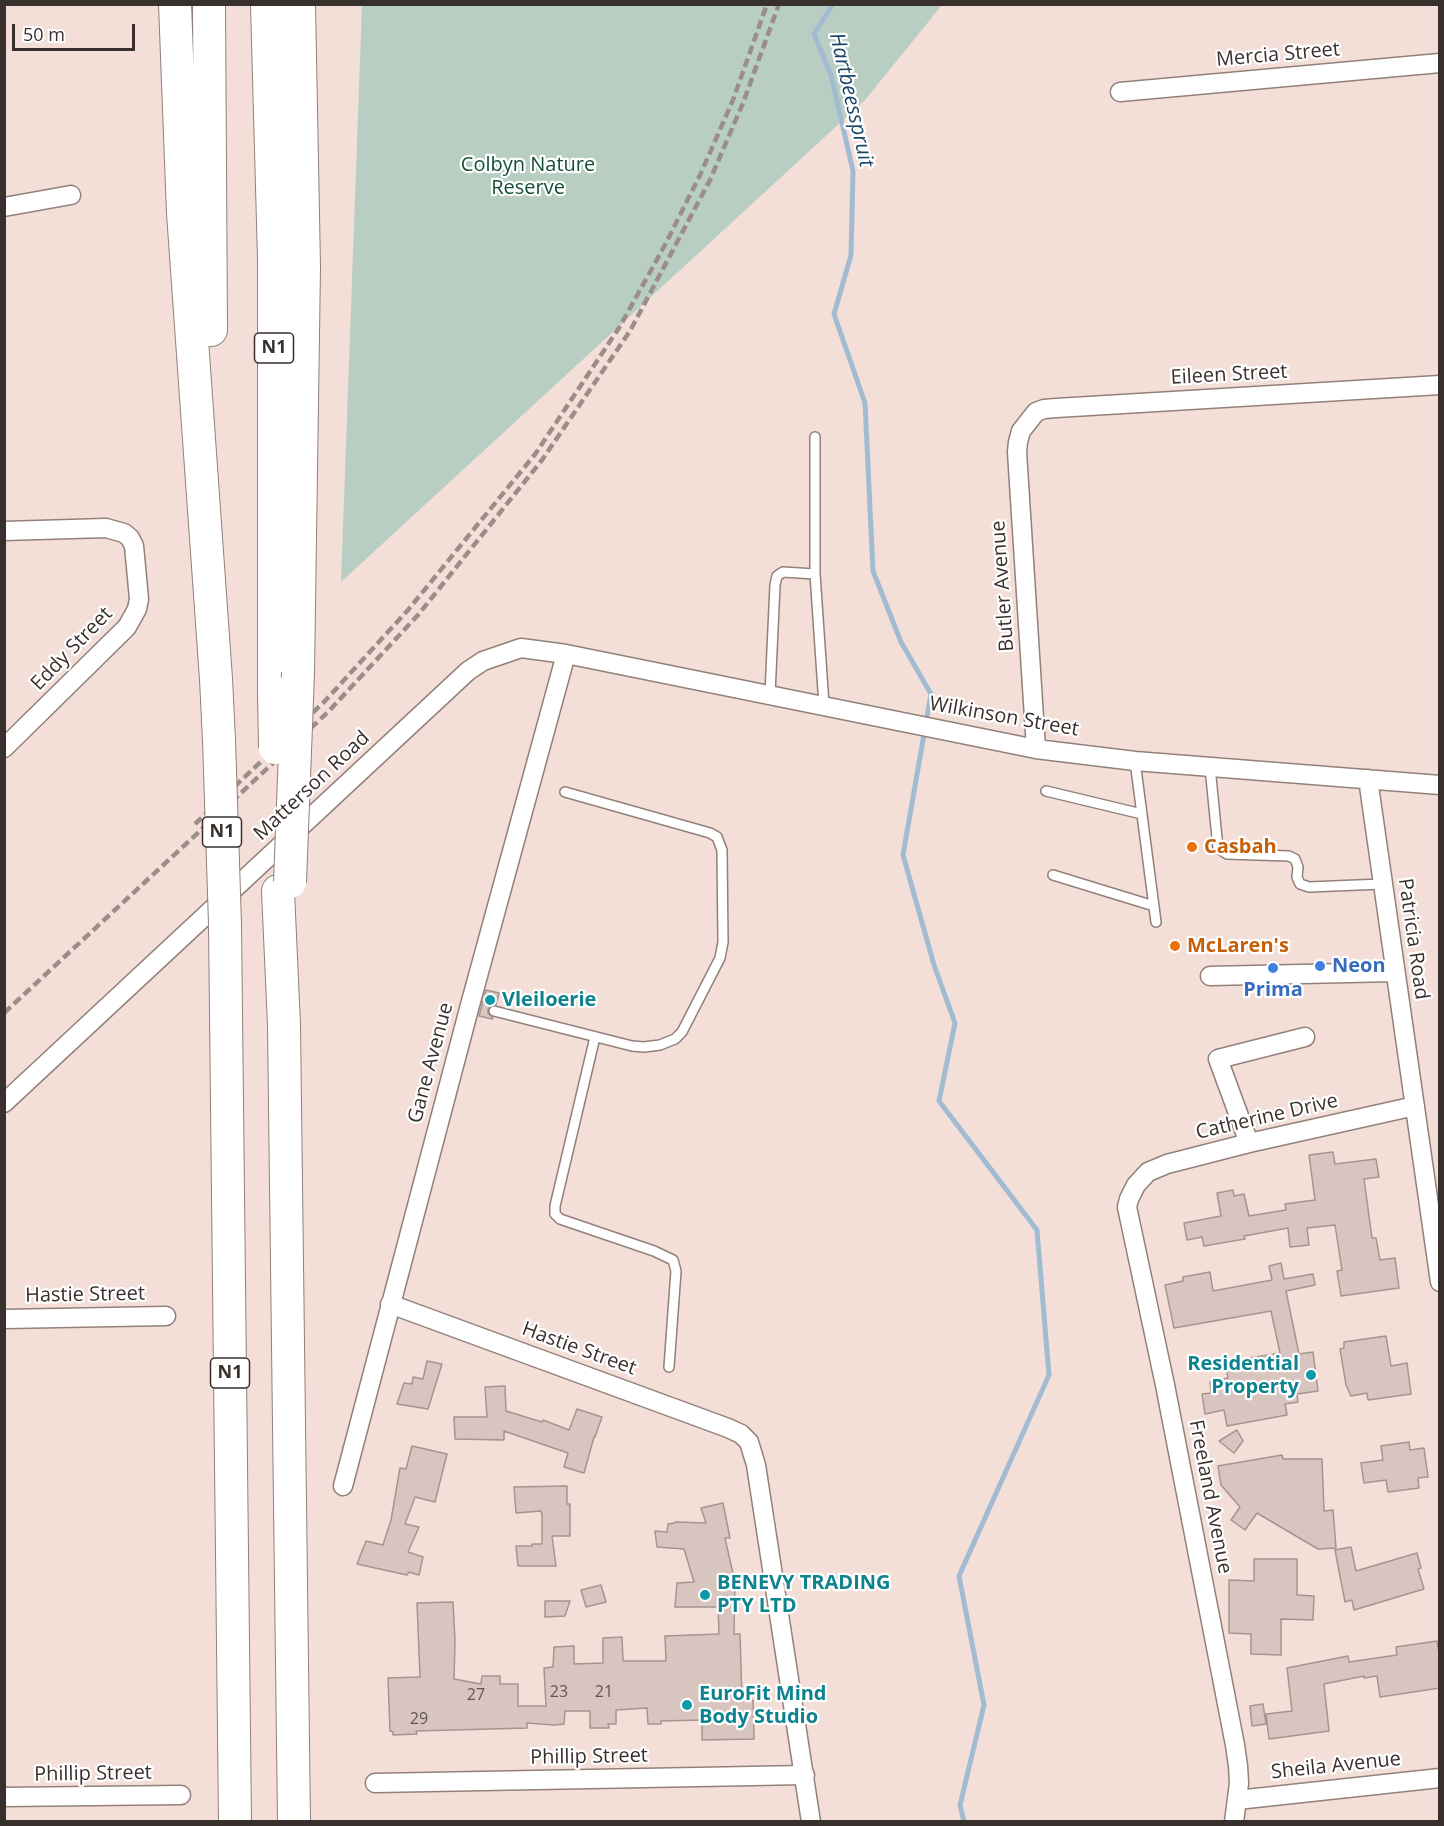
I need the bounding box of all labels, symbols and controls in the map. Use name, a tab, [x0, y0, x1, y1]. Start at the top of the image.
scale bar	[15, 12, 138, 50]
text: 50 m	[23, 22, 65, 46]
water label: Hartbeesspruit	[823, 30, 879, 170]
street label: Mercia Street	[1215, 38, 1341, 72]
park label: Colbyn Nature Reserve	[461, 153, 595, 200]
road number: N1	[254, 333, 294, 363]
street label: Eileen Street	[1170, 360, 1288, 390]
street label: Butler Avenue	[986, 520, 1020, 652]
street label: Eddy Street	[26, 602, 118, 696]
street label: Wilkinson Street	[927, 692, 1081, 742]
street label: Matterson Road	[249, 726, 375, 846]
road number: N1	[202, 817, 242, 847]
place label: Casbah	[1204, 835, 1277, 859]
marker: Casbah	[1185, 840, 1199, 854]
street label: Patricia Road	[1393, 877, 1433, 1001]
place label: McLaren's	[1187, 934, 1289, 958]
marker: McLaren's	[1168, 939, 1182, 953]
place label: Neon	[1332, 954, 1386, 978]
marker: Neon	[1313, 959, 1327, 973]
marker: Prima	[1266, 961, 1280, 975]
place label: Prima	[1243, 978, 1303, 1002]
place label: Vleiloerie	[502, 988, 596, 1012]
marker: Vleiloerie	[483, 993, 497, 1007]
street label: Gane Avenue	[403, 1000, 459, 1126]
street label: Catherine Drive	[1194, 1089, 1340, 1145]
street label: Hastie Street	[25, 1282, 145, 1308]
street label: Hastie Street	[519, 1317, 639, 1381]
place label: Residential Property	[1187, 1352, 1299, 1399]
road number: N1	[210, 1358, 250, 1388]
marker: Residential Property	[1304, 1368, 1318, 1382]
street label: Freeland Avenue	[1183, 1418, 1237, 1576]
place label: BENEVY TRADING PTY LTD	[717, 1571, 891, 1618]
marker: BENEVY TRADING PTY LTD	[698, 1588, 712, 1602]
house number: 23	[550, 1682, 568, 1702]
house number: 21	[595, 1682, 613, 1702]
place label: EuroFit Mind Body Studio	[699, 1682, 827, 1729]
house number: 27	[467, 1685, 485, 1705]
marker: EuroFit Mind Body Studio	[680, 1698, 694, 1712]
house number: 29	[410, 1709, 428, 1729]
street label: Phillip Street	[530, 1744, 648, 1770]
street label: Sheila Avenue	[1270, 1747, 1402, 1785]
street label: Phillip Street	[34, 1761, 152, 1787]

